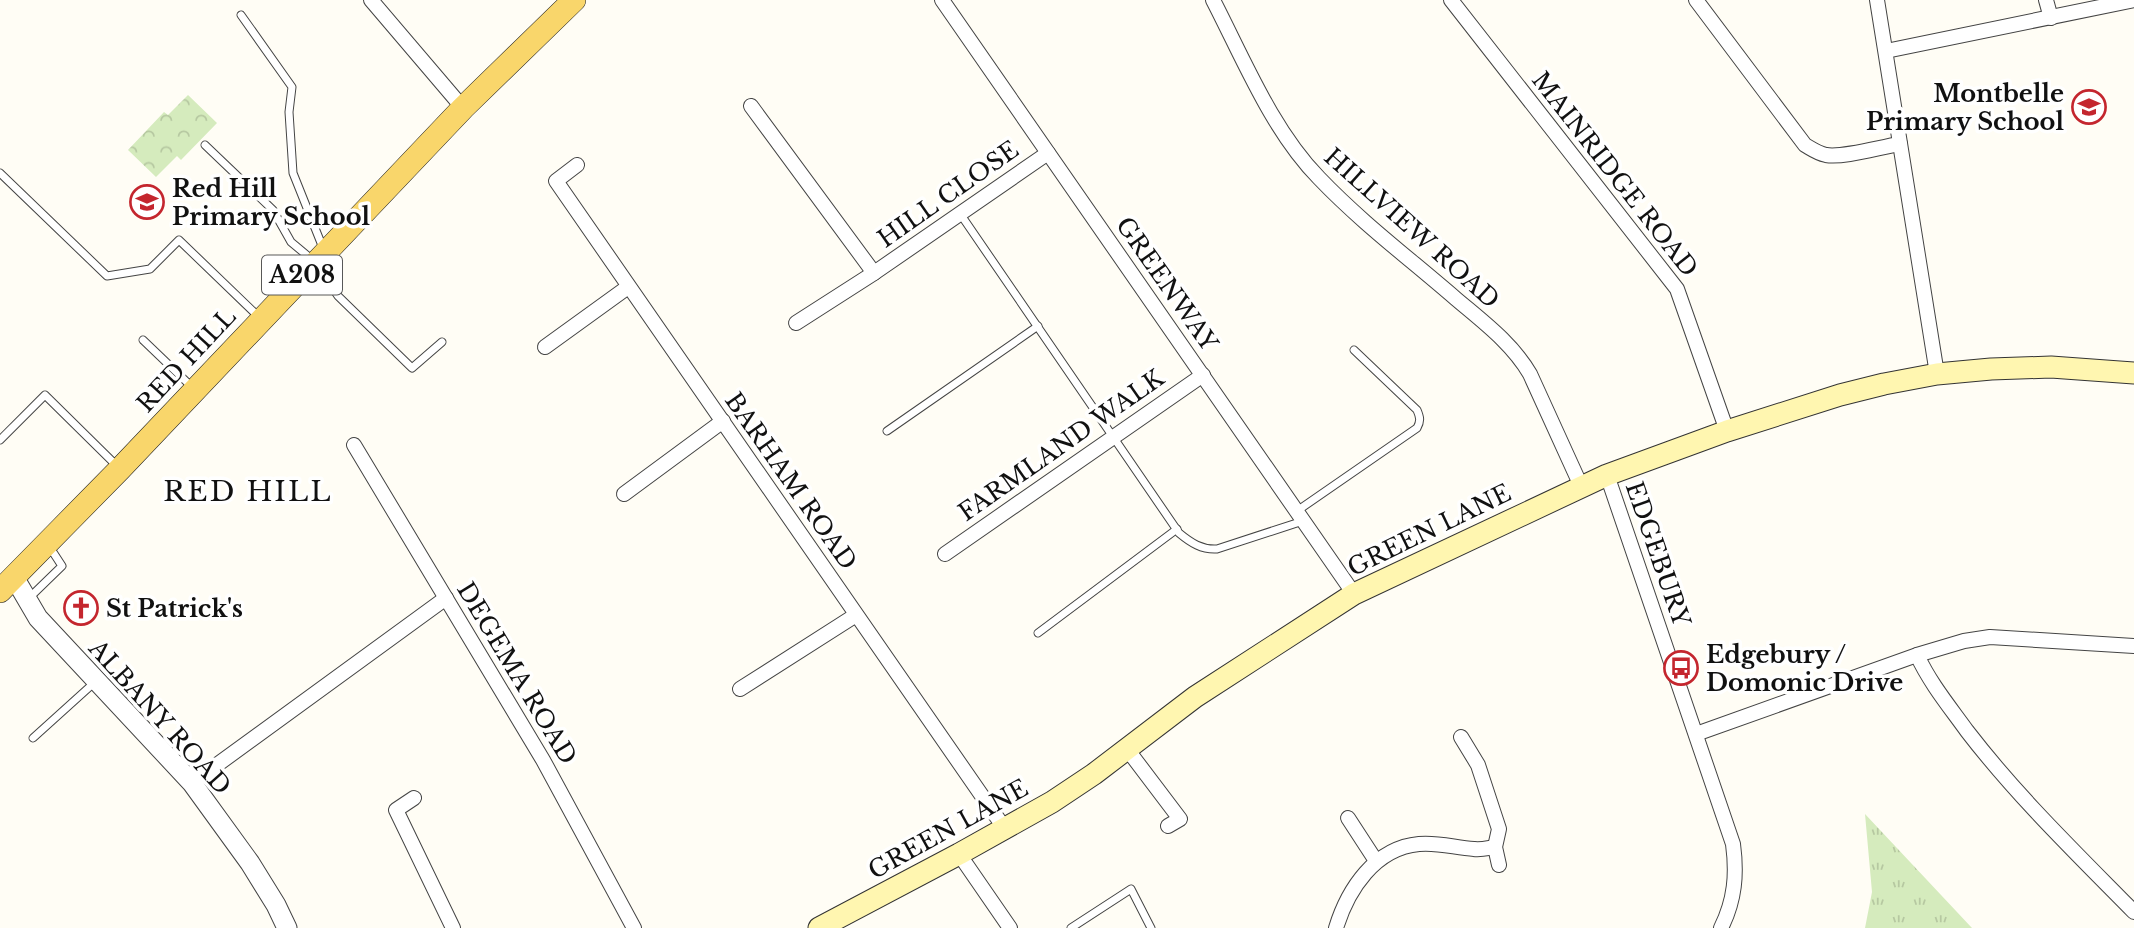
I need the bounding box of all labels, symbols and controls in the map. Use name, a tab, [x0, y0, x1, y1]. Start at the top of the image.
street label: MAINRIDGE ROAD	[1526, 66, 1704, 282]
place label: Montbelle Primary School	[1866, 79, 2064, 136]
school or university icon: Montbelle Primary School	[2070, 88, 2108, 126]
street label: HILL CLOSE	[872, 135, 1024, 253]
street label: HILLVIEW ROAD	[1319, 142, 1505, 314]
place label: Red Hill Primary School	[172, 174, 371, 231]
school or university icon: Red Hill Primary School	[128, 183, 166, 221]
street label: GREENWAY	[1110, 211, 1224, 357]
road number: A208	[262, 256, 342, 294]
street label: RED HILL	[131, 302, 241, 418]
street label: FARMLAND WALK	[953, 362, 1170, 527]
street label: BARHAM ROAD	[719, 387, 863, 575]
district label: RED HILL	[163, 474, 333, 509]
street label: GREEN LANE	[1343, 478, 1515, 582]
street label: EDGEBURY	[1620, 478, 1696, 631]
street label: DEGEMA ROAD	[451, 577, 583, 769]
church icon: St Patrick's	[62, 589, 100, 627]
place label: St Patrick's	[106, 594, 243, 623]
street label: ALBANY ROAD	[82, 633, 237, 800]
place label: Edgebury / Domonic Drive	[1706, 640, 1903, 697]
bus stop icon: Edgebury / Domonic Drive	[1662, 649, 1700, 687]
street label: GREEN LANE	[863, 773, 1033, 885]

